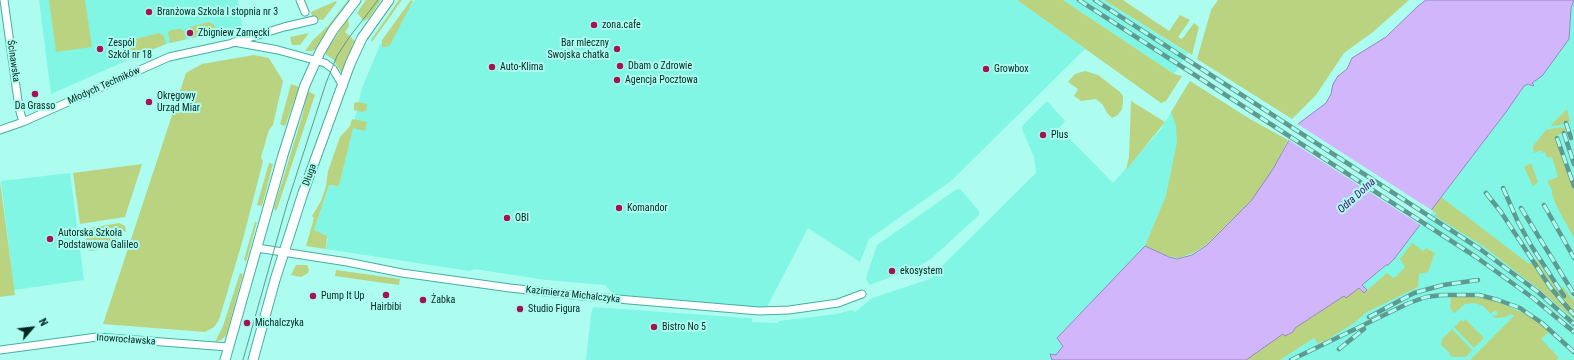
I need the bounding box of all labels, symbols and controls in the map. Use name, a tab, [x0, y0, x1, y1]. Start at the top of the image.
place label: Branżowa Szkoła I stopnia nr 3	[157, 6, 278, 18]
marker: Branżowa Szkoła I stopnia nr 3	[144, 7, 154, 17]
place label: zona.cafe	[602, 19, 641, 31]
marker: zona.cafe	[589, 20, 599, 30]
place label: Zbigniew Zamęcki	[198, 27, 270, 39]
marker: Zbigniew Zamęcki	[185, 28, 195, 38]
place label: Zespół Szkół nr 18	[108, 37, 152, 60]
place label: Bar mleczny Swojska chatka	[547, 37, 609, 60]
street label: Ścinawska	[4, 39, 22, 83]
marker: Zespół Szkół nr 18	[95, 44, 105, 54]
marker: Bar mleczny Swojska chatka	[612, 44, 622, 54]
place label: Dbam o Zdrowie	[628, 60, 692, 72]
place label: Auto-Klima	[500, 61, 543, 73]
marker: Dbam o Zdrowie	[615, 61, 625, 71]
marker: Auto-Klima	[487, 62, 497, 72]
place label: Growbox	[994, 63, 1029, 75]
marker: Growbox	[981, 64, 991, 74]
street label: Młodych Techników	[66, 65, 142, 107]
place label: Agencja Pocztowa	[625, 74, 698, 86]
marker: Agencja Pocztowa	[612, 75, 622, 85]
marker: Da Grasso	[30, 89, 40, 99]
place label: Okręgowy Urząd Miar	[157, 90, 200, 114]
marker: Okręgowy Urząd Miar	[144, 97, 154, 107]
place label: Da Grasso	[15, 100, 55, 112]
place label: Plus	[1051, 129, 1068, 141]
marker: Plus	[1038, 130, 1048, 140]
street label: Długa	[300, 162, 320, 188]
water label: Odra Dolna	[1335, 176, 1379, 216]
place label: Komandor	[627, 202, 668, 214]
marker: Komandor	[614, 203, 624, 213]
place label: OBI	[515, 212, 529, 224]
marker: OBI	[502, 213, 512, 223]
place label: Autorska Szkoła Podstawowa Galileo	[58, 227, 138, 250]
marker: Autorska Szkoła Podstawowa Galileo	[45, 234, 55, 244]
place label: ekosystem	[900, 265, 943, 277]
marker: ekosystem	[887, 266, 897, 276]
street label: Kazimierza Michalczyka	[525, 284, 621, 306]
place label: Pump It Up	[321, 290, 364, 302]
marker: Hairbibi	[381, 290, 391, 300]
marker: Pump It Up	[308, 291, 318, 301]
place label: Żabka	[431, 294, 455, 306]
marker: Żabka	[418, 295, 428, 305]
place label: Hairbibi	[371, 301, 401, 313]
place label: Studio Figura	[528, 303, 580, 315]
marker: Studio Figura	[515, 304, 525, 314]
north arrow	[12, 308, 52, 348]
text: N	[36, 316, 50, 328]
place label: Michalczyka	[255, 317, 304, 329]
marker: Michalczyka	[242, 318, 252, 328]
place label: Bistro No 5	[662, 321, 706, 333]
marker: Bistro No 5	[649, 322, 659, 332]
street label: Inowrocławska	[96, 332, 156, 348]

